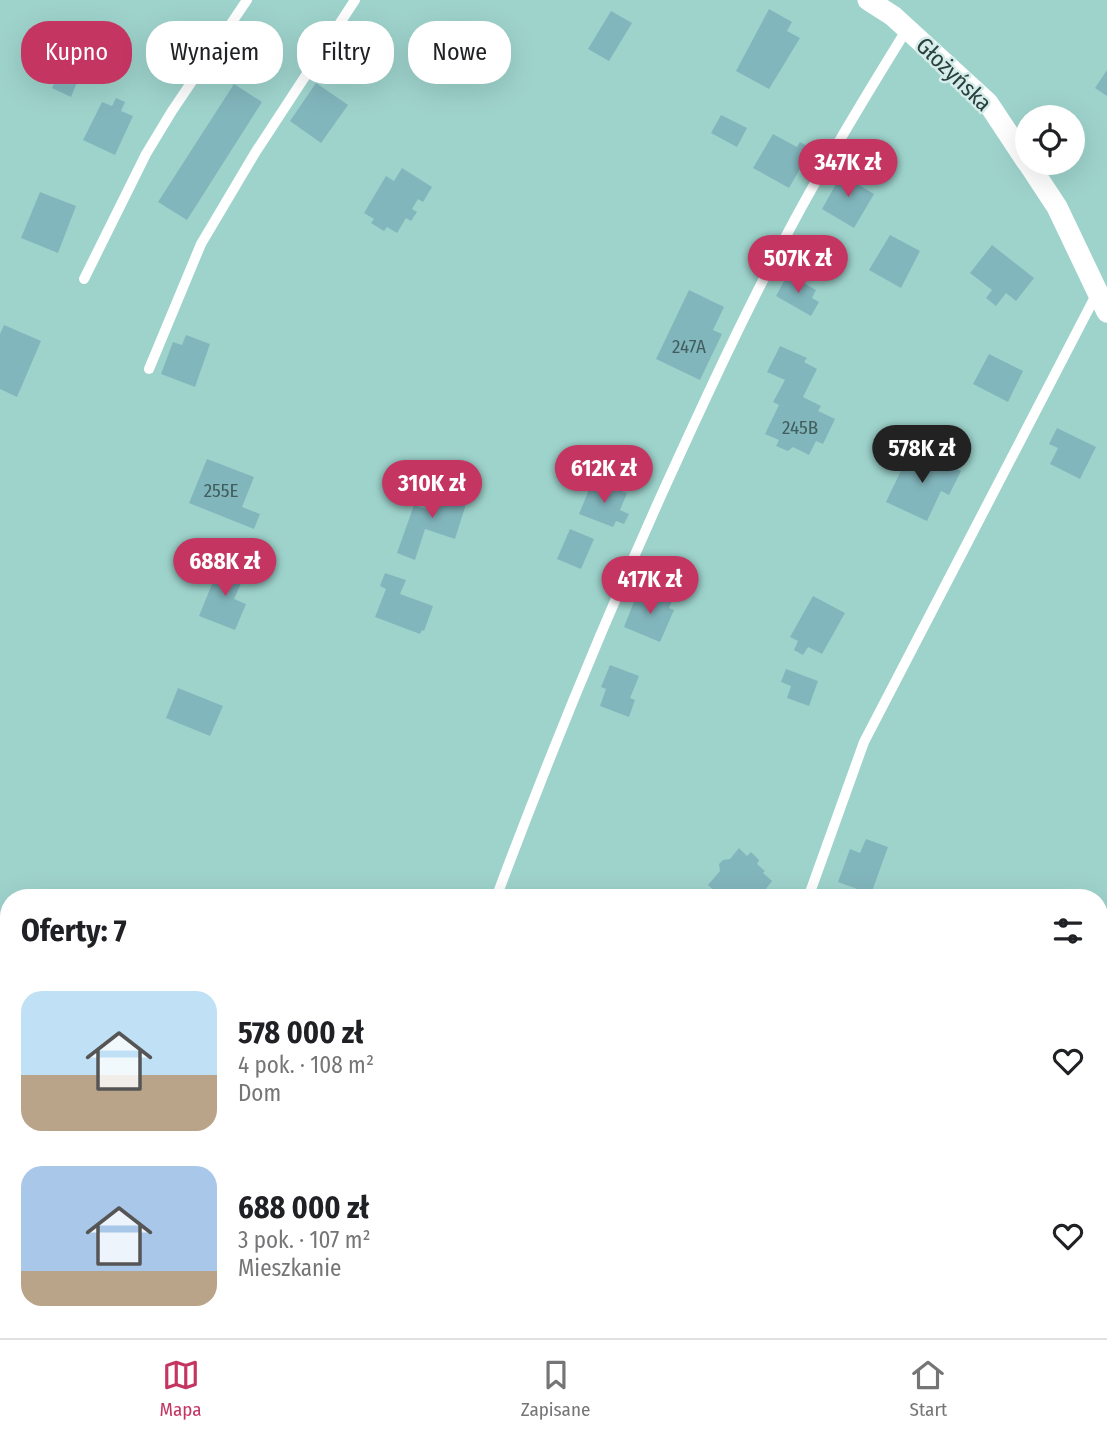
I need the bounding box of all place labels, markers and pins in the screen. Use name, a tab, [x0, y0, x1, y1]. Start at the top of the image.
pin: 347K zł	[783, 140, 913, 199]
pin: 507K zł	[733, 236, 863, 295]
pin: 578K zł	[857, 426, 987, 485]
pin: 612K zł	[539, 446, 669, 505]
pin: 310K zł	[367, 461, 497, 520]
pin: 688K zł	[160, 538, 290, 598]
pin: 417K zł	[585, 556, 715, 616]

